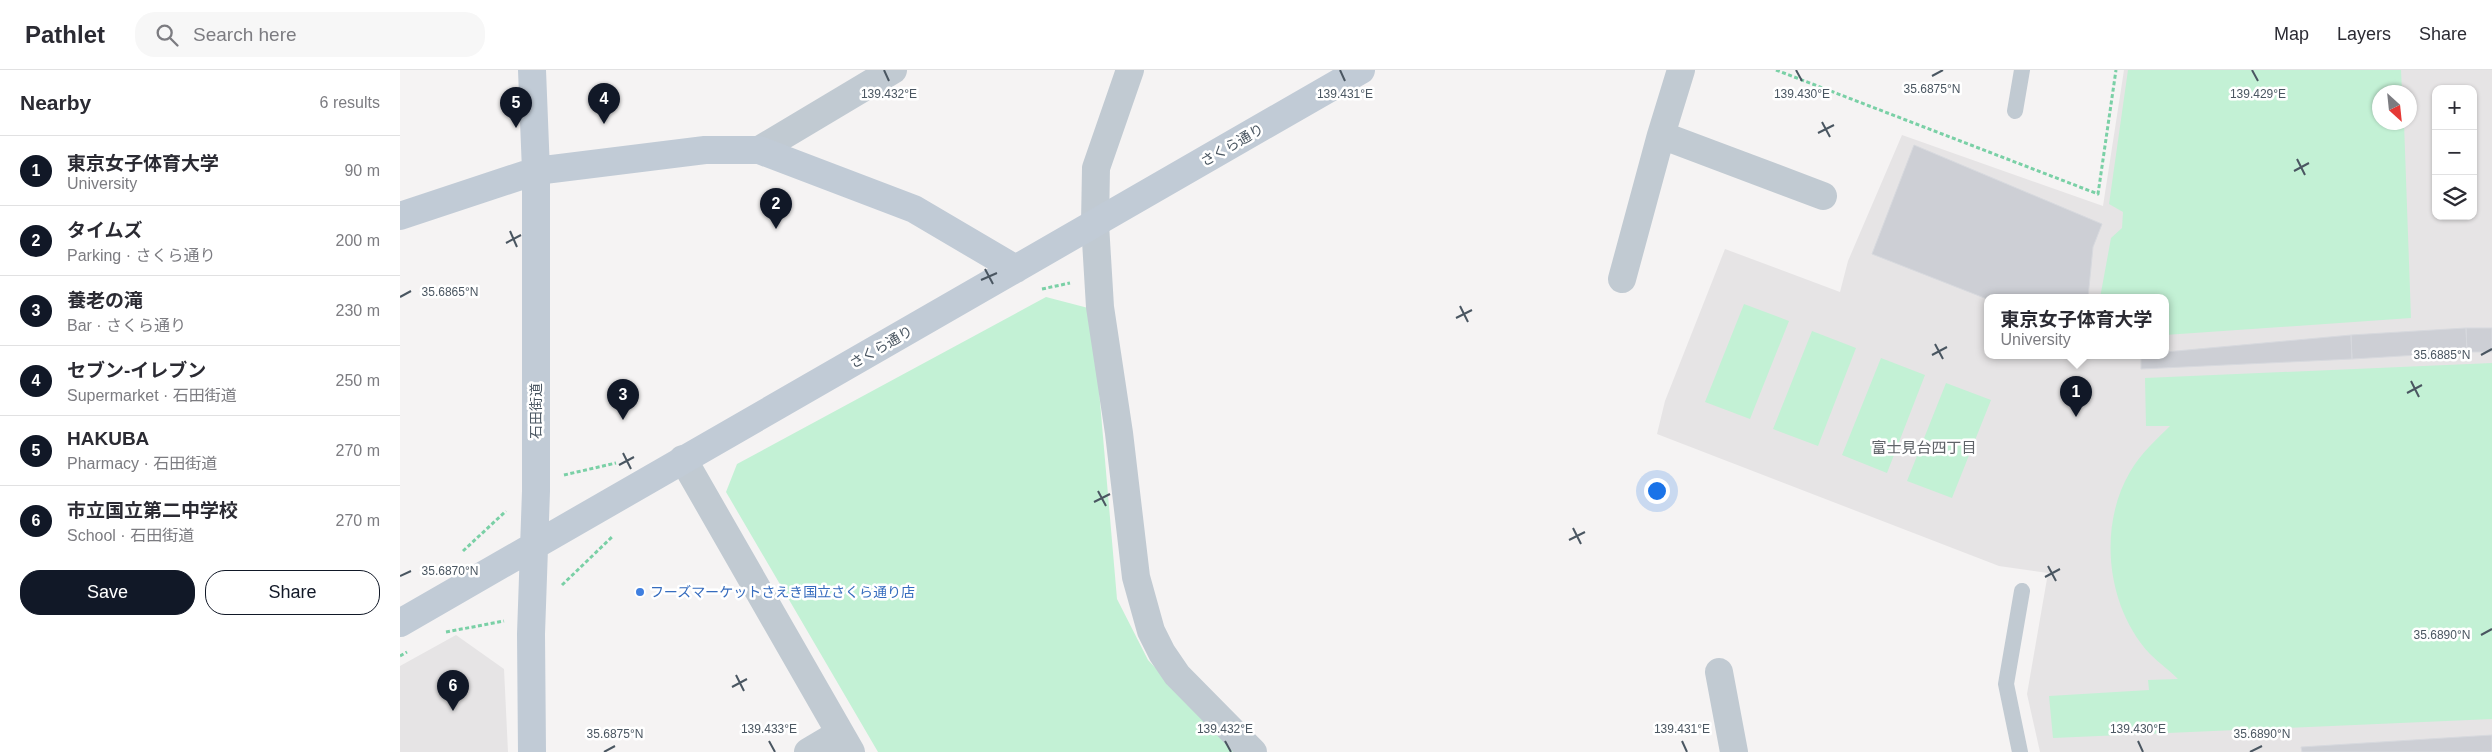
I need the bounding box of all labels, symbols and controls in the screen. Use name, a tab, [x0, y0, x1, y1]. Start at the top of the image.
search box	[135, 12, 485, 57]
text: Pathlet	[25, 21, 105, 48]
icon: search	[153, 21, 181, 49]
text: Search here	[193, 24, 297, 45]
text: Map	[2274, 24, 2309, 44]
text: Layers	[2337, 24, 2391, 44]
text: Share	[2419, 24, 2467, 44]
text: 35.6875°N	[1904, 82, 1960, 96]
pin: 4	[588, 83, 620, 124]
north arrow	[2372, 85, 2417, 130]
map controls	[2432, 85, 2477, 220]
button: +	[2432, 85, 2477, 130]
pin: 5	[500, 87, 532, 128]
text: 139.432°E	[861, 87, 917, 101]
text: 139.431°E	[1317, 87, 1373, 101]
text: 139.430°E	[1774, 87, 1830, 101]
text: 139.429°E	[2230, 87, 2286, 101]
text: Nearby	[20, 91, 91, 114]
text: 6 results	[320, 94, 380, 111]
street label: さくら通り	[1198, 121, 1266, 169]
button: −	[2432, 130, 2477, 175]
text: 東京女子体育大学	[67, 153, 219, 174]
text: 1	[32, 162, 40, 179]
text: 90 m	[344, 162, 380, 179]
text: University	[67, 175, 137, 192]
button: layers	[2432, 175, 2477, 220]
pin: 2	[760, 188, 792, 229]
text: タイムズ	[67, 220, 143, 241]
text: 2	[32, 232, 40, 249]
text: 200 m	[336, 232, 380, 249]
text: Parking · さくら通り	[67, 247, 215, 264]
text: 35.6865°N	[422, 285, 478, 299]
text: 養老の滝	[67, 290, 143, 311]
popup	[1984, 294, 2169, 359]
text: 3	[32, 302, 40, 319]
text: 230 m	[336, 302, 380, 319]
text: 東京女子体育大学	[2000, 309, 2153, 330]
text: Bar · さくら通り	[67, 317, 186, 334]
street label: さくら通り	[847, 323, 915, 371]
text: University	[2000, 331, 2071, 348]
text: 35.6885°N	[2414, 348, 2470, 362]
text: セブン-イレブン	[67, 360, 206, 381]
text: 4	[32, 372, 40, 389]
text: 250 m	[336, 372, 380, 389]
pin: 1	[2060, 376, 2092, 417]
pin: 3	[607, 379, 639, 420]
street label: 石田街道	[528, 383, 544, 439]
text: Supermarket · 石田街道	[67, 387, 237, 404]
text: HAKUBA	[67, 428, 149, 449]
district label: 富士見台四丁目	[1871, 439, 1977, 456]
text: 5	[32, 442, 40, 459]
text: 270 m	[336, 442, 380, 459]
text: Pharmacy · 石田街道	[67, 455, 217, 472]
your location	[1644, 478, 1670, 504]
text: 市立国立第二中学校	[67, 500, 238, 521]
text: 6	[32, 512, 40, 529]
text: 270 m	[336, 512, 380, 529]
text: School · 石田街道	[67, 527, 194, 544]
text: 35.6870°N	[422, 564, 478, 578]
button: Save	[20, 570, 195, 615]
button: Share	[205, 570, 380, 615]
place label: フーズマーケットさえき国立さくら通り店	[650, 584, 915, 600]
marker: フーズマーケットさえき国立さくら通り店	[634, 586, 646, 598]
text: 35.6890°N	[2414, 628, 2470, 642]
pin: 6	[437, 670, 469, 711]
text: 139.433°E	[741, 722, 797, 736]
text: 139.432°E	[1197, 722, 1253, 736]
text: 139.431°E	[1654, 722, 1710, 736]
text: 139.430°E	[2110, 722, 2166, 736]
text: 35.6875°N	[587, 727, 643, 741]
text: 35.6890°N	[2234, 727, 2290, 741]

